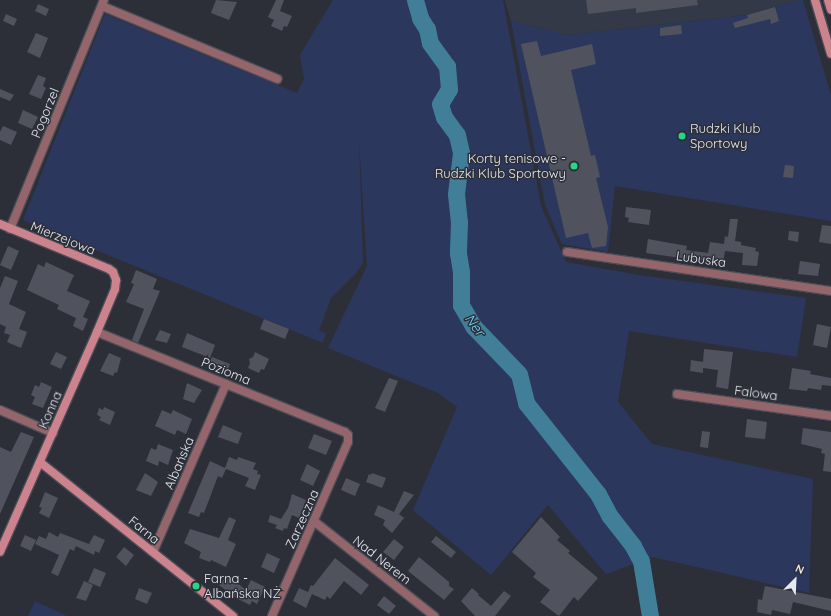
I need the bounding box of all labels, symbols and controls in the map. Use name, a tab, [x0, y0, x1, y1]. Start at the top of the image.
street label: Pogorzel	[28, 86, 62, 140]
place label: Rudzki Klub Sportowy	[690, 121, 760, 152]
marker: Rudzki Klub Sportowy	[677, 131, 687, 141]
place label: Korty tenisowe - Rudzki Klub Sportowy	[435, 151, 566, 182]
marker: Korty tenisowe - Rudzki Klub Sportowy	[569, 161, 579, 171]
street label: Mierzejowa	[28, 218, 98, 258]
street label: Lubuska	[675, 248, 727, 270]
water label: Ner	[461, 311, 489, 339]
street label: Pozioma	[199, 354, 253, 388]
street label: Falowa	[733, 382, 779, 404]
street label: Konna	[35, 389, 65, 431]
street label: Albańska	[161, 434, 197, 492]
street label: Zarzeczna	[282, 487, 322, 551]
street label: Farna	[125, 513, 163, 547]
street label: Nad Nerem	[350, 532, 414, 588]
north arrow	[775, 560, 815, 600]
text: N	[793, 561, 806, 577]
place label: Farna - Albańska NŻ	[204, 571, 281, 602]
marker: Farna - Albańska NŻ	[191, 581, 201, 591]

